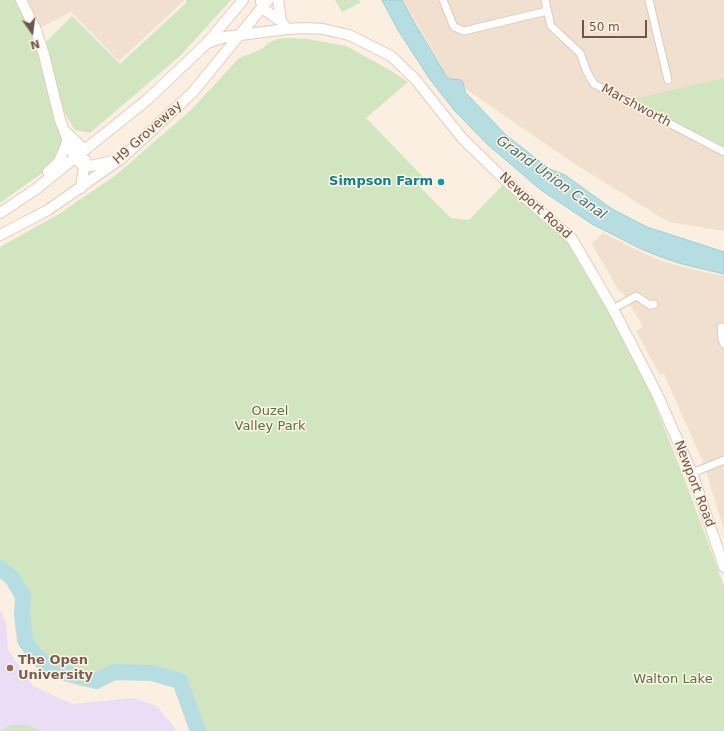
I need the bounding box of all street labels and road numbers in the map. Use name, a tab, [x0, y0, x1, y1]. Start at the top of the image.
street label: Marshworth	[598, 81, 674, 131]
street label: H9 Groveway	[110, 98, 186, 168]
street label: Newport Road	[496, 170, 574, 242]
street label: Newport Road	[670, 438, 718, 530]

